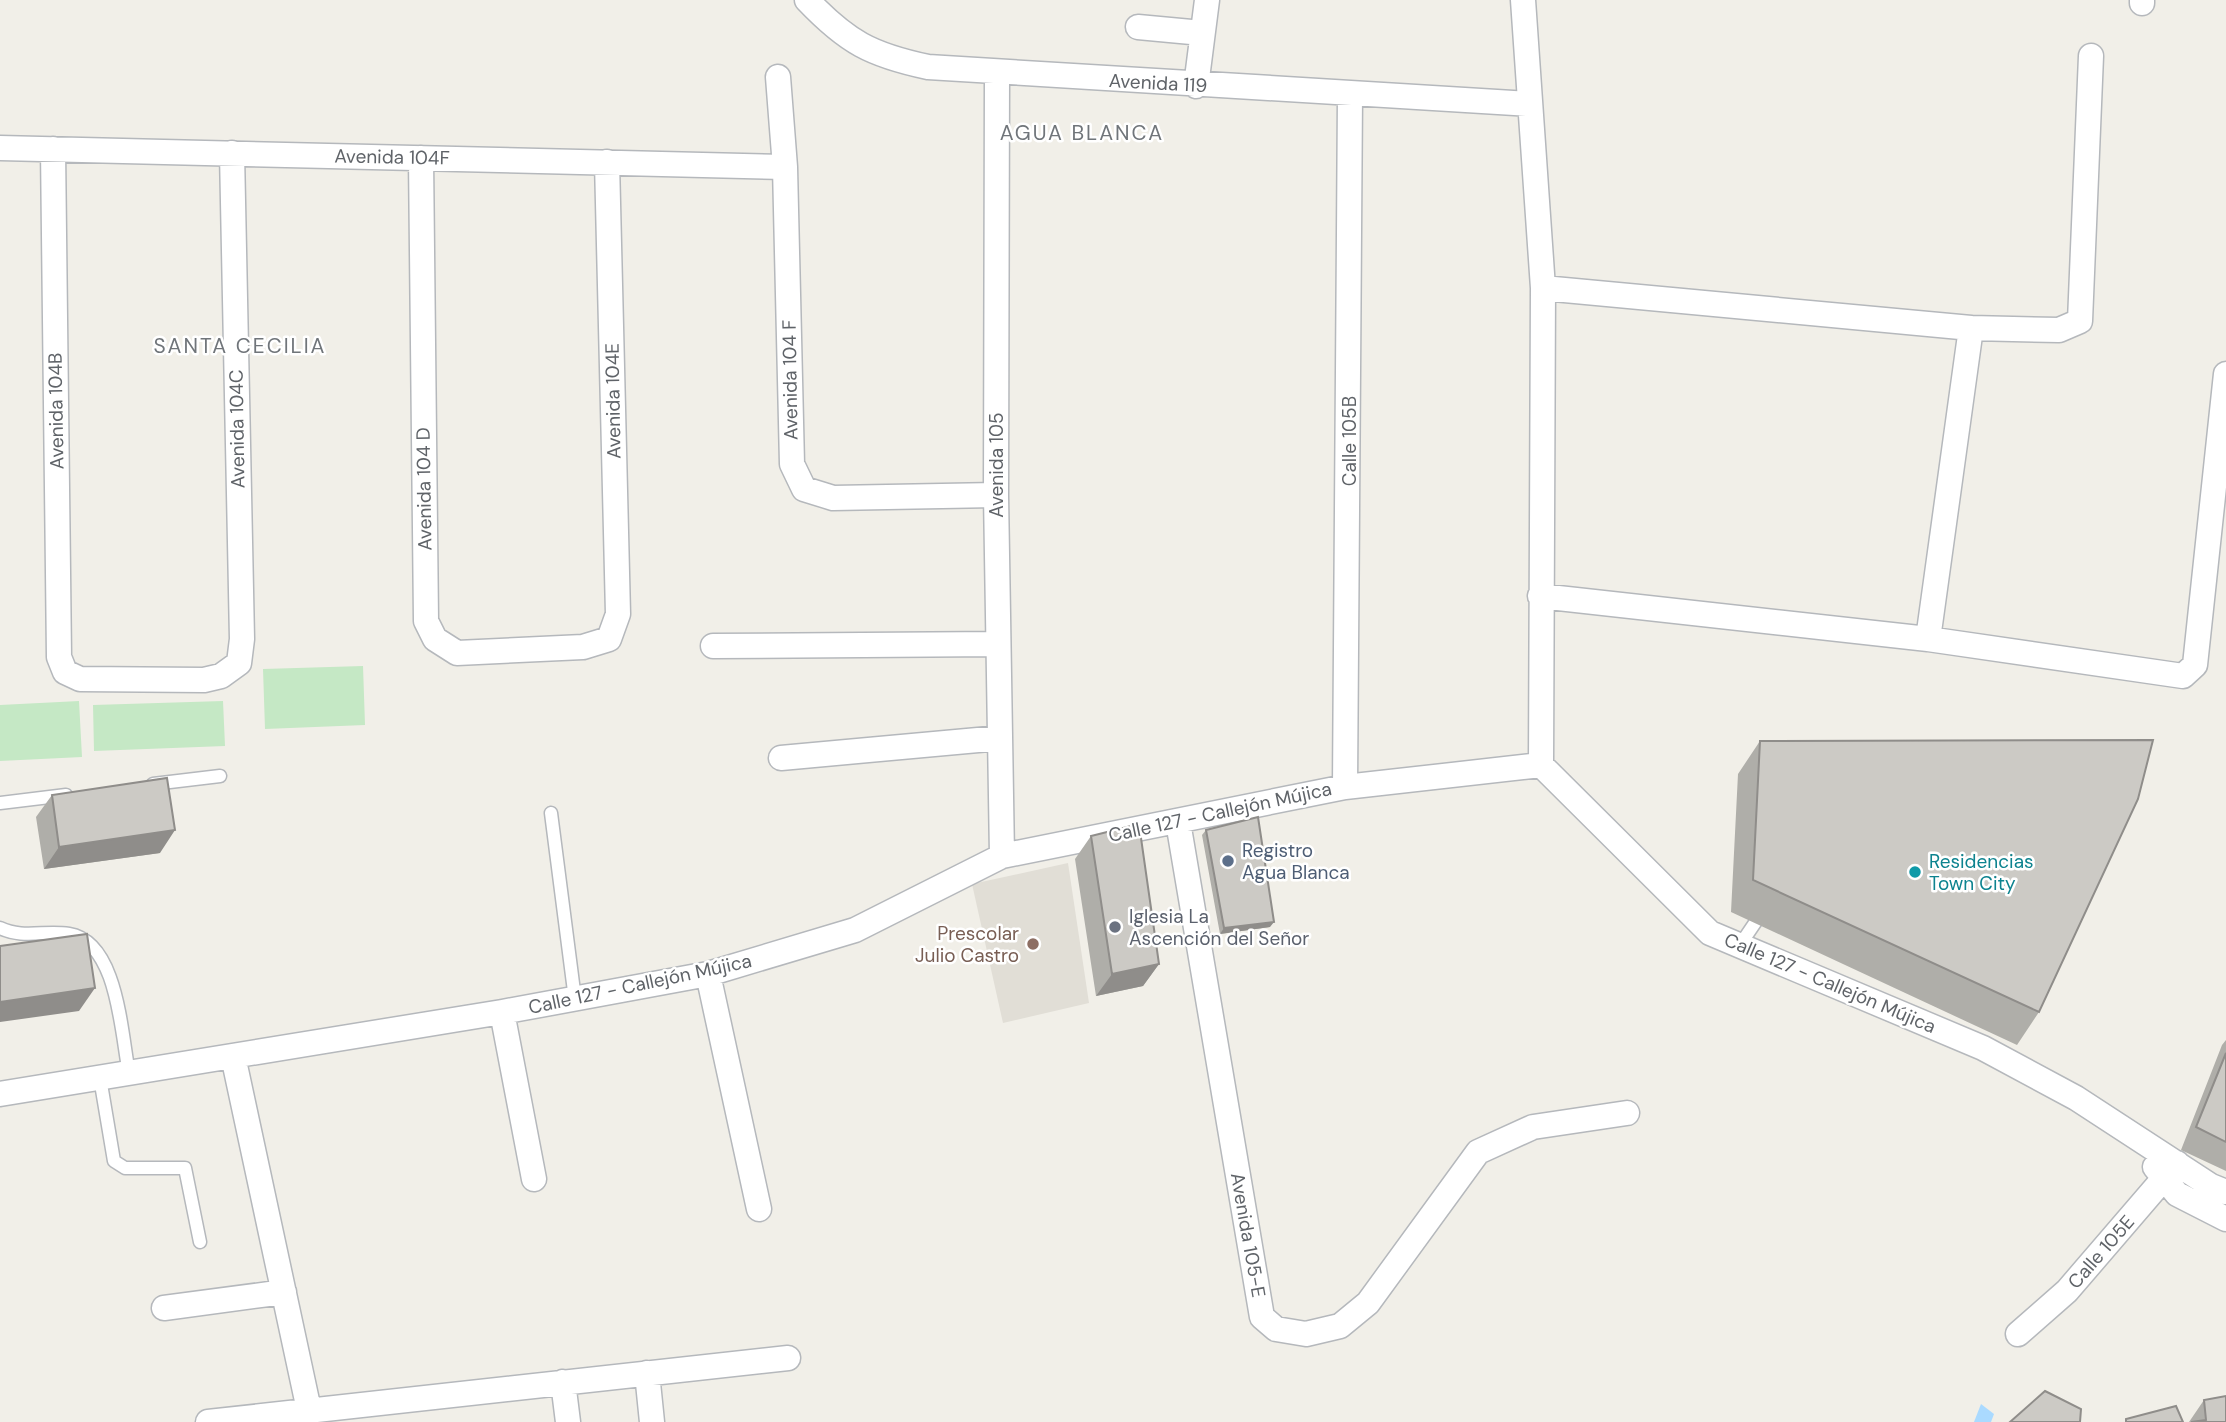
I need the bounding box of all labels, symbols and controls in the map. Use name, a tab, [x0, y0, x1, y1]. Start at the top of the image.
street label: Avenida 119	[1108, 68, 1208, 98]
district label: AGUA BLANCA	[1000, 119, 1164, 147]
street label: Avenida 104F	[334, 143, 450, 171]
street label: Avenida 104 F	[776, 320, 804, 440]
district label: SANTA CECILIA	[153, 332, 327, 360]
street label: Avenida 104E	[599, 343, 627, 459]
street label: Avenida 104B	[42, 352, 70, 470]
street label: Avenida 104C	[223, 369, 251, 489]
street label: Calle 105B	[1337, 396, 1362, 486]
street label: Avenida 105	[984, 412, 1009, 518]
street label: Avenida 104 D	[410, 427, 438, 551]
street label: Calle 127 - Callejón Mújica	[1106, 776, 1334, 848]
place label: Registro Agua Blanca	[1242, 838, 1350, 885]
place label: Residencias Town City	[1929, 849, 2034, 896]
marker: Registro Agua Blanca	[1220, 853, 1236, 869]
marker: Residencias Town City	[1907, 864, 1923, 880]
place label: Iglesia La Ascención del Señor	[1129, 904, 1309, 951]
marker: Iglesia La Ascención del Señor	[1107, 919, 1123, 935]
place label: Prescolar Julio Castro	[915, 921, 1019, 968]
street label: Calle 127 - Callejón Mújica	[1720, 927, 1940, 1039]
marker: Prescolar Julio Castro	[1025, 936, 1041, 952]
street label: Calle 127 - Callejón Mújica	[526, 948, 754, 1020]
street label: Avenida 105-E	[1225, 1171, 1271, 1299]
street label: Calle 105E	[2062, 1210, 2140, 1294]

